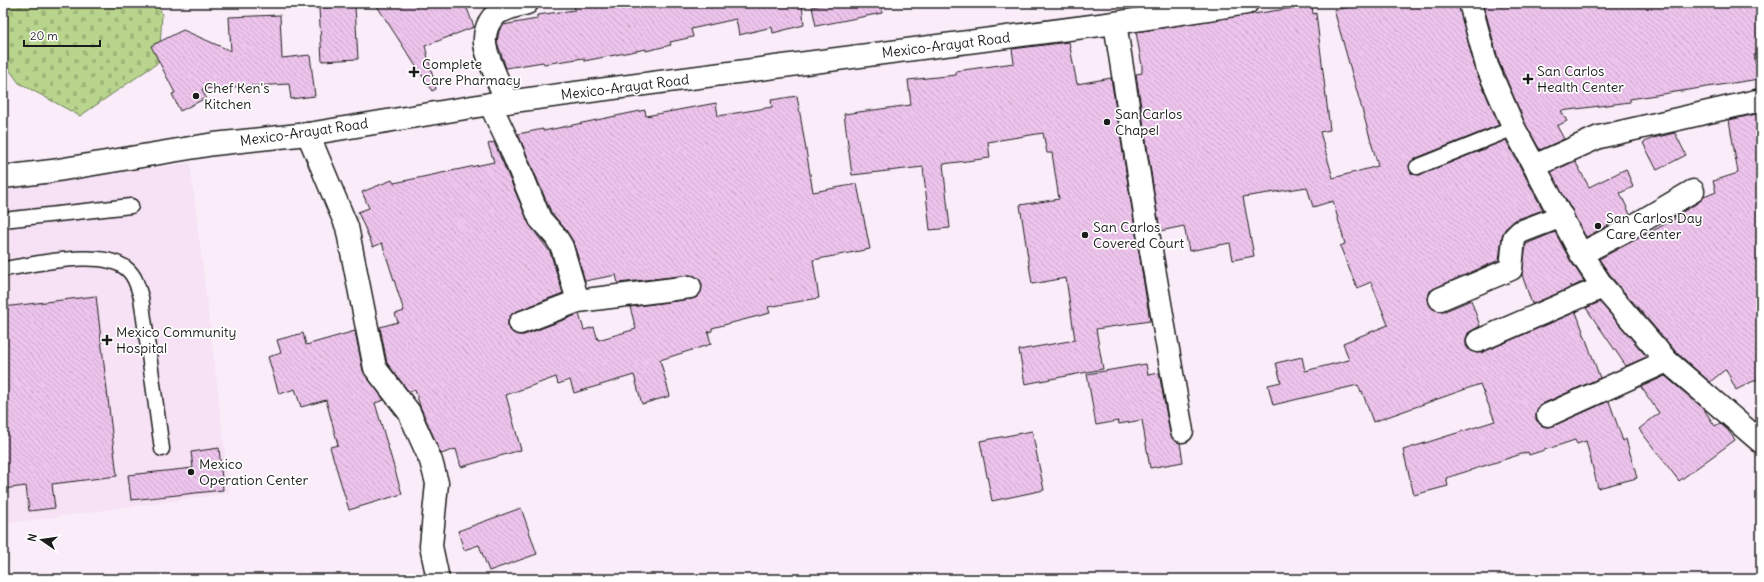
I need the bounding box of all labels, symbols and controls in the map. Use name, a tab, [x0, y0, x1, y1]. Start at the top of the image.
scale bar	[24, 22, 100, 48]
text: 20 m	[30, 28, 58, 43]
street label: Mexico-Arayat Road	[881, 28, 1011, 62]
place label: Complete Care Pharmacy	[422, 55, 521, 89]
place label: San Carlos Health Center	[1537, 62, 1624, 96]
marker: Complete Care Pharmacy	[409, 67, 419, 77]
street label: Mexico-Arayat Road	[560, 70, 690, 104]
marker: San Carlos Health Center	[1522, 73, 1534, 85]
place label: Chef Ken's Kitchen	[204, 79, 270, 113]
marker: Chef Ken's Kitchen	[191, 91, 201, 101]
place label: San Carlos Chapel	[1115, 105, 1182, 139]
street label: Mexico-Arayat Road	[239, 114, 369, 150]
marker: San Carlos Chapel	[1102, 117, 1112, 127]
place label: San Carlos Day Care Center	[1606, 209, 1703, 243]
place label: San Carlos Covered Court	[1093, 218, 1185, 252]
marker: San Carlos Day Care Center	[1593, 221, 1603, 231]
marker: San Carlos Covered Court	[1080, 230, 1090, 240]
place label: Mexico Community Hospital	[116, 323, 237, 357]
marker: Mexico Community Hospital	[101, 334, 113, 346]
place label: Mexico Operation Center	[199, 455, 309, 489]
marker: Mexico Operation Center	[186, 467, 196, 477]
north arrow	[22, 520, 62, 560]
text: N	[25, 532, 40, 543]

